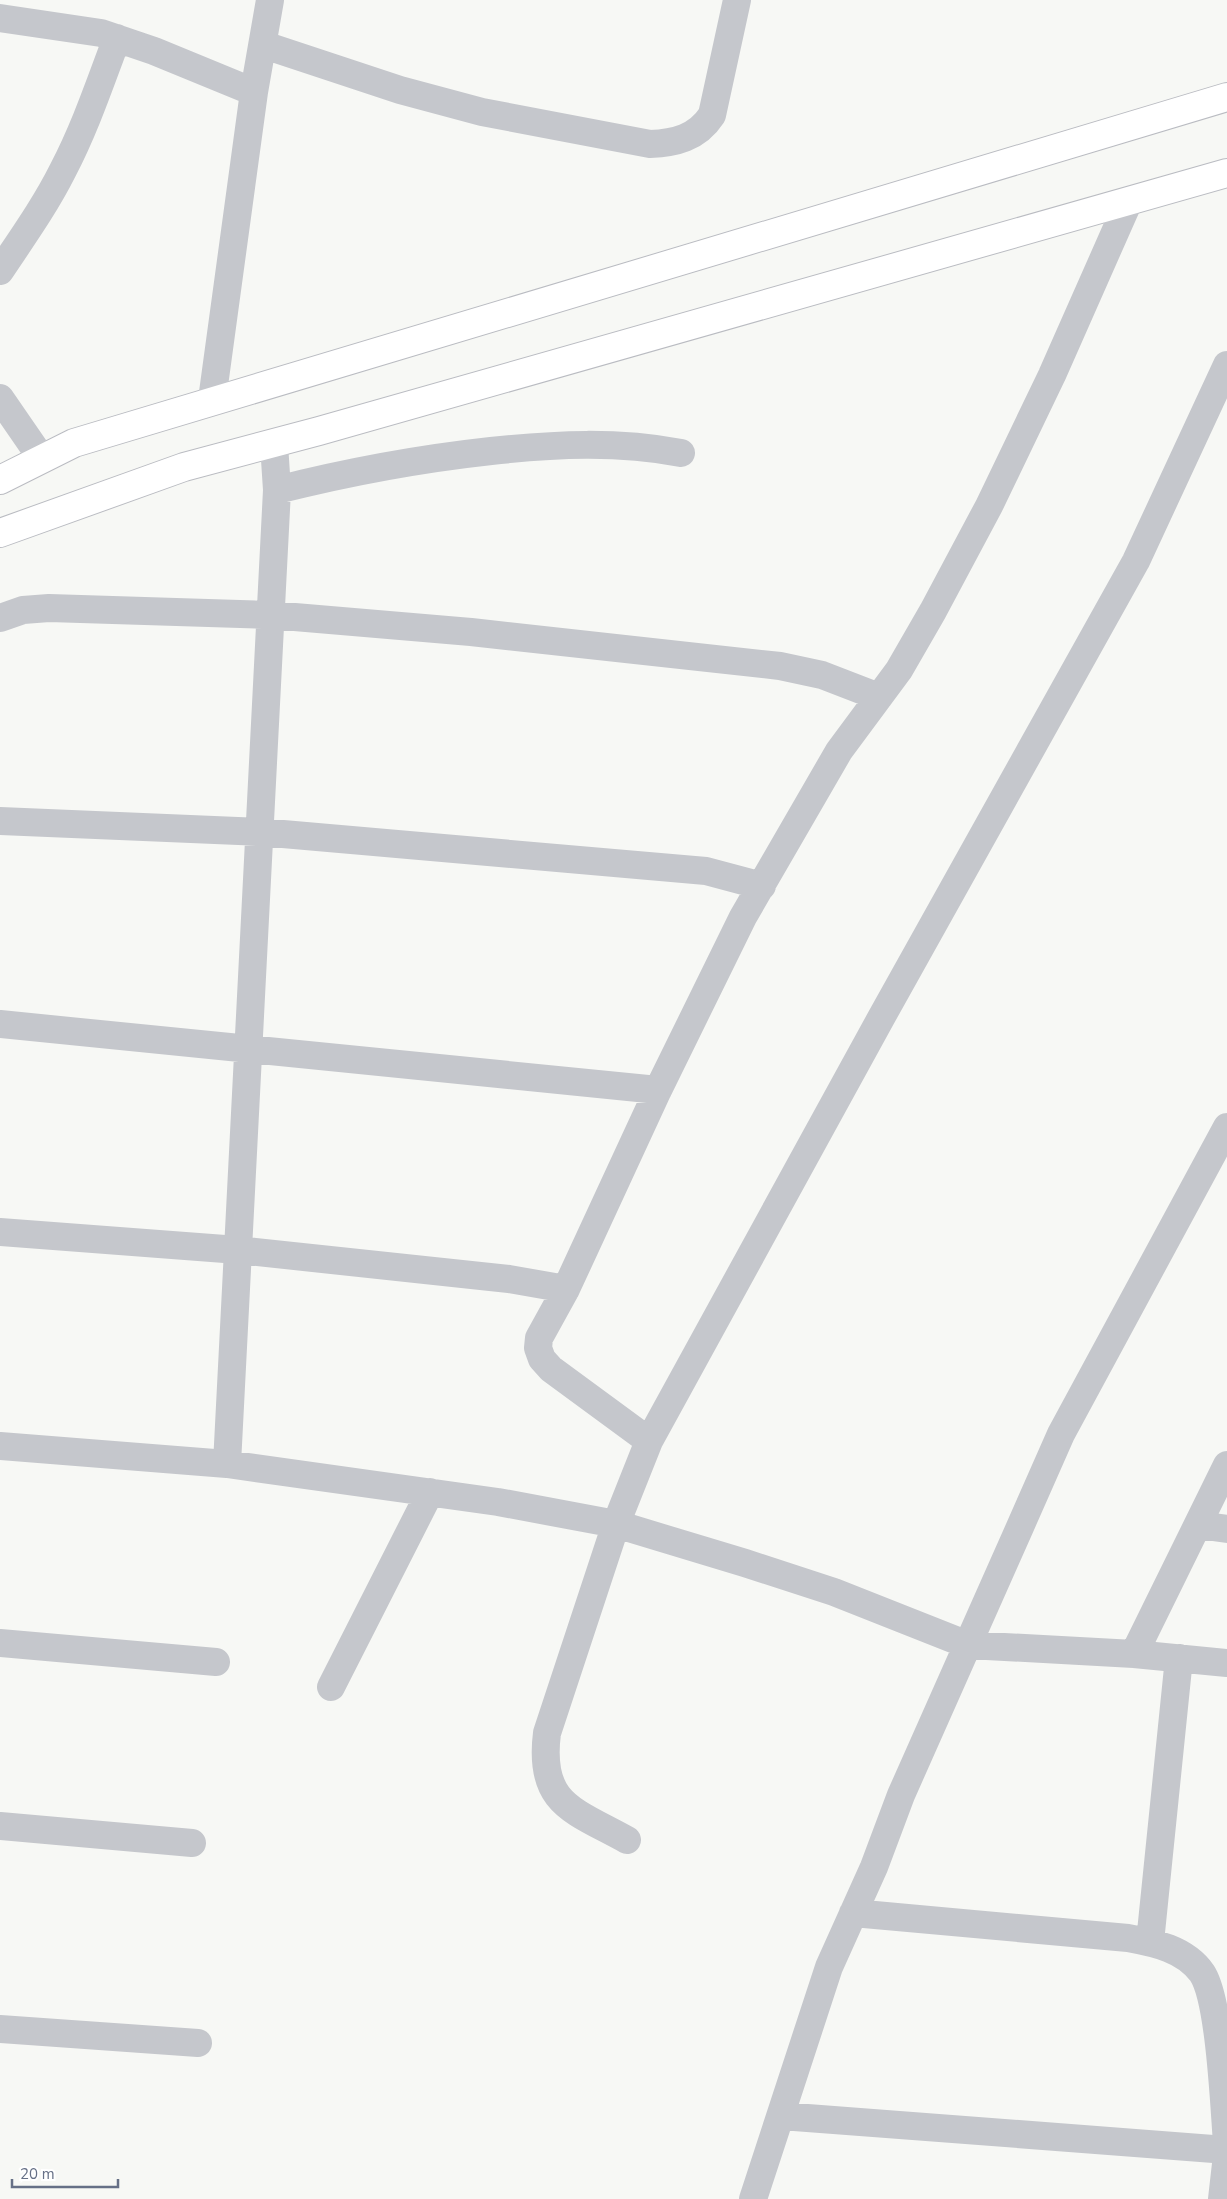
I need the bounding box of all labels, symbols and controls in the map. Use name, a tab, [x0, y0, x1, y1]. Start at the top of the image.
scale bar	[12, 2156, 119, 2188]
text: 20 m	[20, 2164, 55, 2184]

